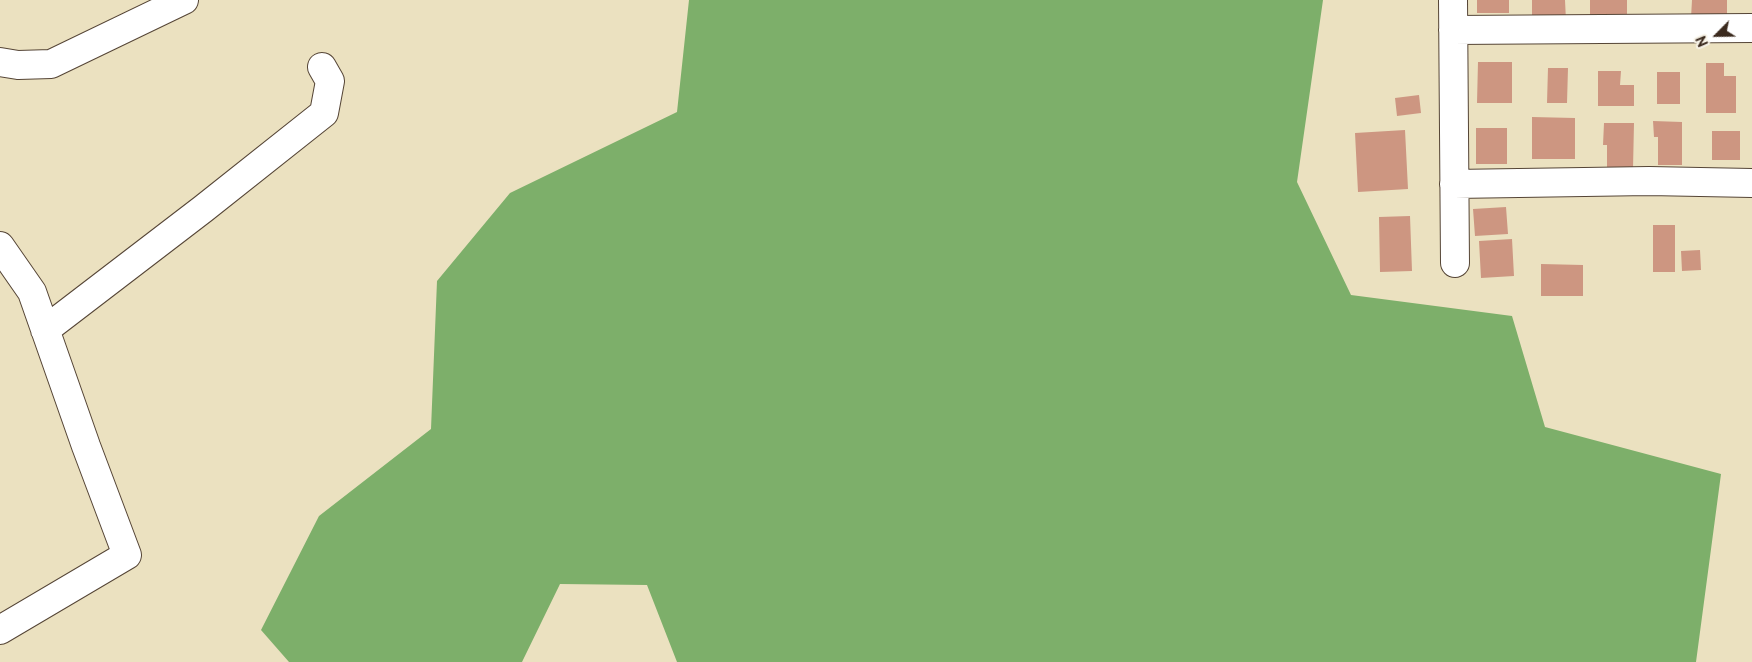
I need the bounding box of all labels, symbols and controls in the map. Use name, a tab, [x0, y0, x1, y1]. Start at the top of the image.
north arrow	[1692, 10, 1742, 60]
text: N	[1693, 33, 1713, 49]

